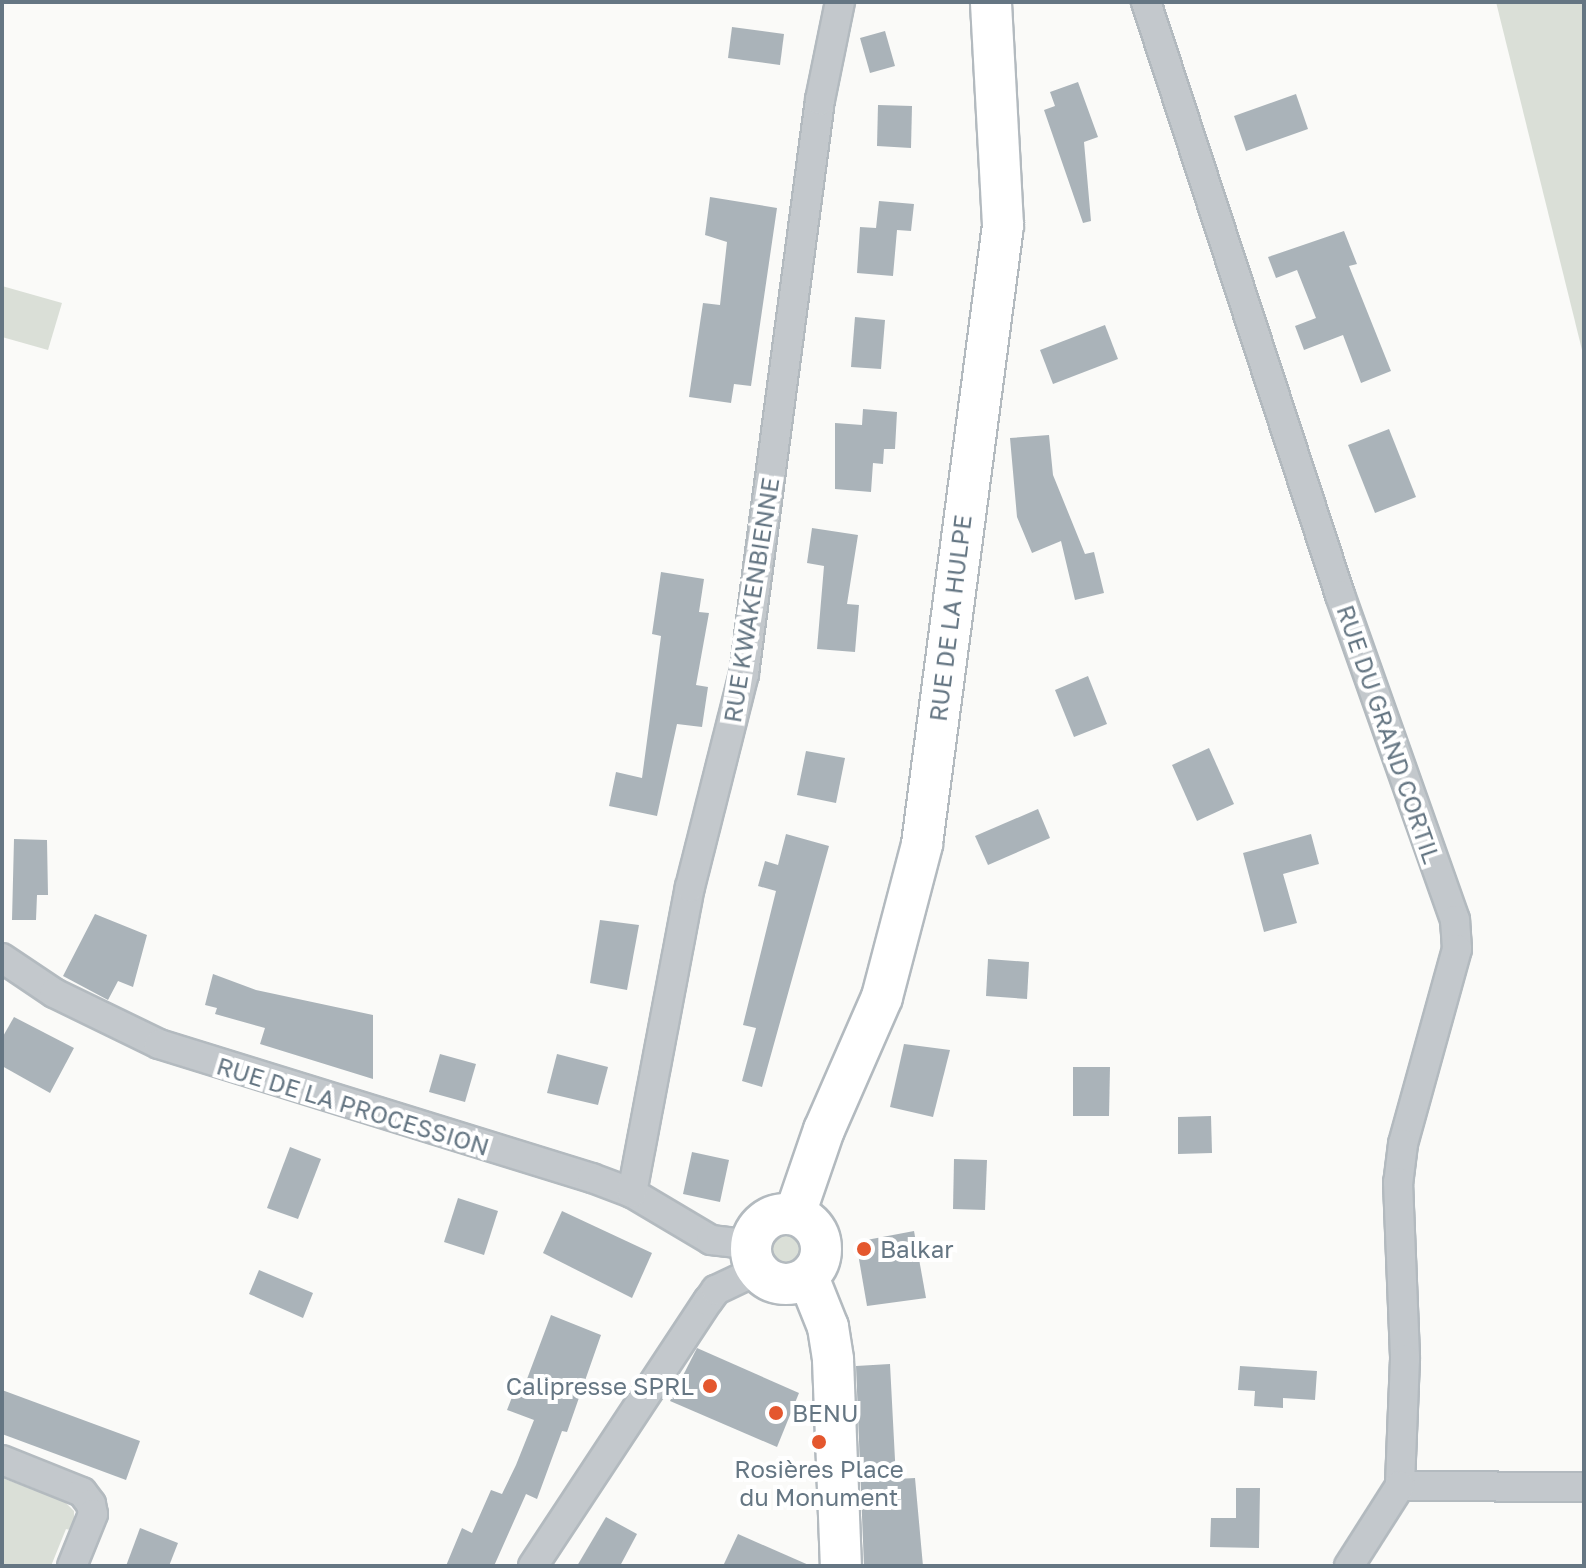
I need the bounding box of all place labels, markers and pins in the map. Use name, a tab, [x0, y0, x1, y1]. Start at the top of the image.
place label: Balkar	[880, 1235, 954, 1263]
marker: Balkar	[855, 1240, 873, 1258]
place label: Calipresse SPRL	[506, 1372, 694, 1400]
marker: Calipresse SPRL	[701, 1377, 719, 1395]
place label: BENU	[792, 1399, 858, 1427]
marker: BENU	[767, 1404, 785, 1422]
marker: Rosières Place du Monument	[810, 1433, 828, 1451]
place label: Rosières Place du Monument	[734, 1455, 904, 1511]

